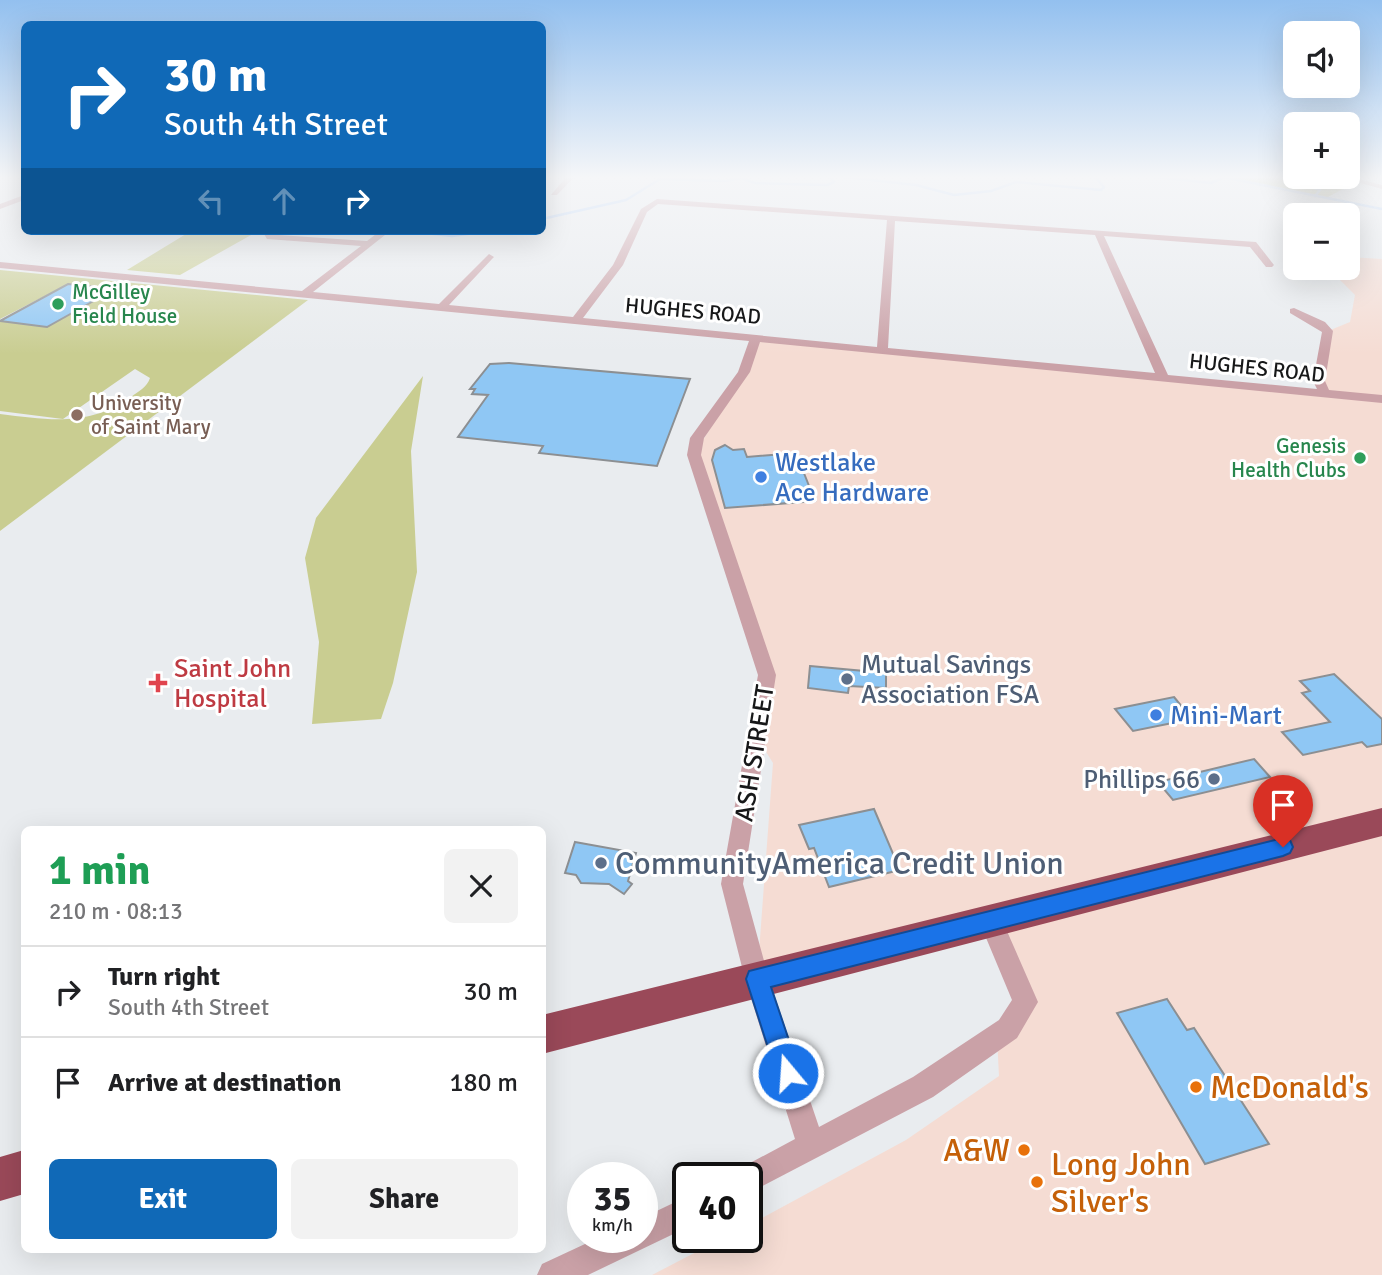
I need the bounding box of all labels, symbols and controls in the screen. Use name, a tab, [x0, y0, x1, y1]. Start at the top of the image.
map controls	[1283, 21, 1360, 280]
button: sound	[1283, 21, 1360, 98]
text: 30 m	[164, 45, 267, 105]
icon: right	[49, 49, 140, 140]
text: South 4th Street	[164, 105, 388, 144]
button: +	[1283, 112, 1360, 189]
icon: left	[192, 182, 230, 220]
icon: ahead	[265, 182, 303, 220]
icon: right	[338, 182, 376, 220]
button: −	[1283, 203, 1360, 280]
place label: McGilley Field House	[72, 279, 177, 329]
street label: HUGHES ROAD	[624, 292, 762, 330]
marker: McGilley Field House	[50, 296, 66, 312]
street label: HUGHES ROAD	[1188, 348, 1326, 388]
place label: University of Saint Mary	[91, 390, 211, 440]
marker: University of Saint Mary	[69, 407, 85, 423]
place label: Genesis Health Clubs	[1231, 433, 1346, 483]
place label: Westlake Ace Hardware	[775, 447, 929, 509]
marker: Genesis Health Clubs	[1352, 450, 1368, 466]
marker: Westlake Ace Hardware	[753, 469, 769, 485]
place label: Mutual Savings Association FSA	[861, 649, 1039, 711]
place label: Saint John Hospital	[174, 653, 291, 715]
marker: Mutual Savings Association FSA	[839, 671, 855, 687]
marker: Saint John Hospital	[148, 673, 168, 693]
street label: ASH STREET	[728, 682, 782, 824]
place label: Mini-Mart	[1170, 700, 1282, 732]
marker: Mini-Mart	[1148, 707, 1164, 723]
place label: Phillips 66	[1083, 764, 1200, 796]
marker: Phillips 66	[1206, 771, 1222, 787]
pin	[1253, 775, 1313, 847]
icon: arrive	[1264, 786, 1302, 824]
place label: CommunityAmerica Credit Union	[615, 844, 1064, 883]
text: 1 min	[49, 845, 150, 896]
button: close	[444, 849, 518, 923]
marker: CommunityAmerica Credit Union	[593, 855, 609, 871]
text: 210 m · 08:13	[49, 897, 183, 926]
text: Turn right	[108, 961, 220, 993]
icon: right	[49, 973, 87, 1011]
text: 30 m	[463, 976, 518, 1008]
text: South 4th Street	[108, 993, 269, 1022]
position arrow	[751, 1036, 825, 1110]
icon: arrive	[49, 1064, 87, 1102]
text: Arrive at destination	[108, 1067, 341, 1099]
text: 180 m	[449, 1067, 518, 1099]
place label: McDonald's	[1210, 1068, 1369, 1107]
marker: McDonald's	[1188, 1079, 1204, 1095]
place label: A&W	[943, 1131, 1010, 1170]
marker: A&W	[1016, 1142, 1032, 1158]
place label: Long John Silver's	[1051, 1145, 1191, 1221]
button: Exit	[49, 1159, 277, 1239]
button: Share	[291, 1159, 518, 1239]
speed limit sign: 40	[672, 1162, 763, 1253]
marker: Long John Silver's	[1029, 1174, 1045, 1190]
text: 35	[594, 1177, 631, 1220]
text: km/h	[592, 1214, 633, 1236]

